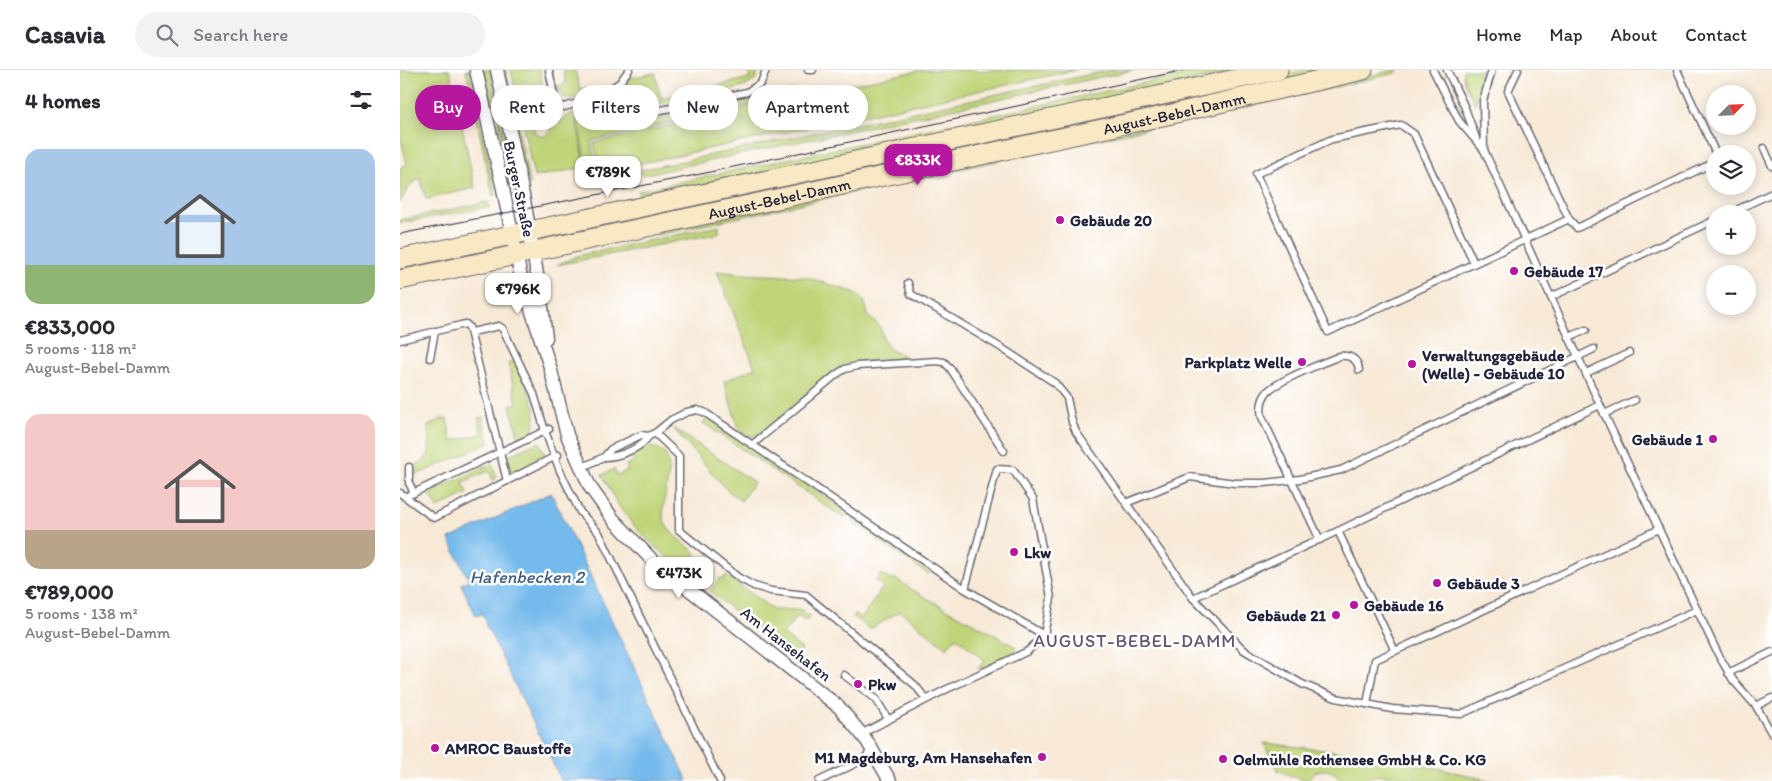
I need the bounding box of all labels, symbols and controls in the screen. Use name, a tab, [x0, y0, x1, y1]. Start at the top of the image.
search box	[135, 12, 485, 57]
text: Casavia	[25, 20, 105, 49]
icon: search	[153, 21, 181, 49]
text: Search here	[193, 23, 288, 46]
text: Home	[1476, 24, 1522, 46]
text: Map	[1550, 24, 1583, 46]
text: About	[1611, 24, 1657, 46]
text: Contact	[1685, 24, 1747, 46]
chip: Buy	[415, 85, 481, 130]
chip: Rent	[491, 85, 563, 130]
chip: Filters	[573, 85, 659, 130]
chip: New	[669, 85, 738, 130]
chip: Apartment	[748, 85, 868, 130]
north arrow	[1706, 85, 1756, 135]
map controls	[1706, 85, 1756, 315]
icon: filters	[347, 86, 375, 114]
text: 4 homes	[25, 88, 101, 113]
street label: August-Bebel-Damm	[1101, 88, 1248, 138]
street label: Burger Straße	[500, 139, 538, 239]
pin: €833K	[883, 144, 953, 186]
button: layers	[1706, 145, 1756, 195]
text: €833K	[895, 150, 941, 169]
pin: €789K	[573, 156, 643, 198]
text: €789K	[586, 162, 630, 181]
street label: August-Bebel-Damm	[706, 174, 853, 223]
icon: home	[155, 181, 245, 271]
button: +	[1706, 205, 1756, 255]
place label: Gebäude 20	[1070, 211, 1152, 230]
marker: Gebäude 20	[1054, 214, 1066, 226]
place label: Gebäude 17	[1524, 262, 1603, 281]
marker: Gebäude 17	[1508, 265, 1520, 277]
button: −	[1706, 265, 1756, 315]
pin: €796K	[483, 272, 553, 315]
text: €796K	[496, 279, 540, 298]
text: €833,000	[25, 314, 115, 339]
text: 5 rooms · 118 m²	[25, 339, 136, 358]
place label: Verwaltungsgebäude (Welle) - Gebäude 10	[1422, 346, 1565, 384]
place label: Parkplatz Welle	[1185, 353, 1292, 373]
marker: Parkplatz Welle	[1296, 356, 1308, 368]
text: August-Bebel-Damm	[25, 358, 170, 377]
marker: Verwaltungsgebäude (Welle) - Gebäude 10	[1406, 358, 1418, 370]
place label: Gebäude 1	[1632, 430, 1704, 449]
marker: Gebäude 1	[1707, 433, 1719, 445]
icon: home	[155, 446, 245, 536]
place label: Lkw	[1024, 543, 1051, 562]
marker: Lkw	[1008, 546, 1020, 558]
pin: €473K	[644, 556, 714, 599]
text: €473K	[656, 563, 702, 582]
water label: Hafenbecken 2	[470, 566, 586, 588]
place label: Gebäude 3	[1447, 574, 1520, 593]
marker: Gebäude 3	[1431, 577, 1443, 589]
text: €789,000	[25, 579, 114, 604]
place label: Gebäude 16	[1364, 596, 1444, 615]
marker: Gebäude 16	[1348, 599, 1360, 611]
street label: Am Hansehafen	[737, 603, 835, 685]
text: 5 rooms · 138 m²	[25, 604, 138, 623]
place label: Gebäude 21	[1246, 606, 1327, 625]
marker: Gebäude 21	[1330, 609, 1342, 621]
text: August-Bebel-Damm	[25, 623, 170, 642]
district label: AUGUST-BEBEL-DAMM	[1034, 630, 1237, 652]
place label: Pkw	[868, 675, 896, 694]
marker: Pkw	[852, 678, 864, 690]
place label: AMROC Baustoffe	[444, 739, 571, 758]
marker: AMROC Baustoffe	[429, 742, 441, 754]
place label: M1 Magdeburg, Am Hansehafen	[815, 748, 1032, 768]
place label: Oelmühle Rothensee GmbH & Co. KG	[1233, 750, 1486, 769]
marker: M1 Magdeburg, Am Hansehafen	[1036, 751, 1048, 763]
marker: Oelmühle Rothensee GmbH & Co. KG	[1217, 753, 1229, 765]

